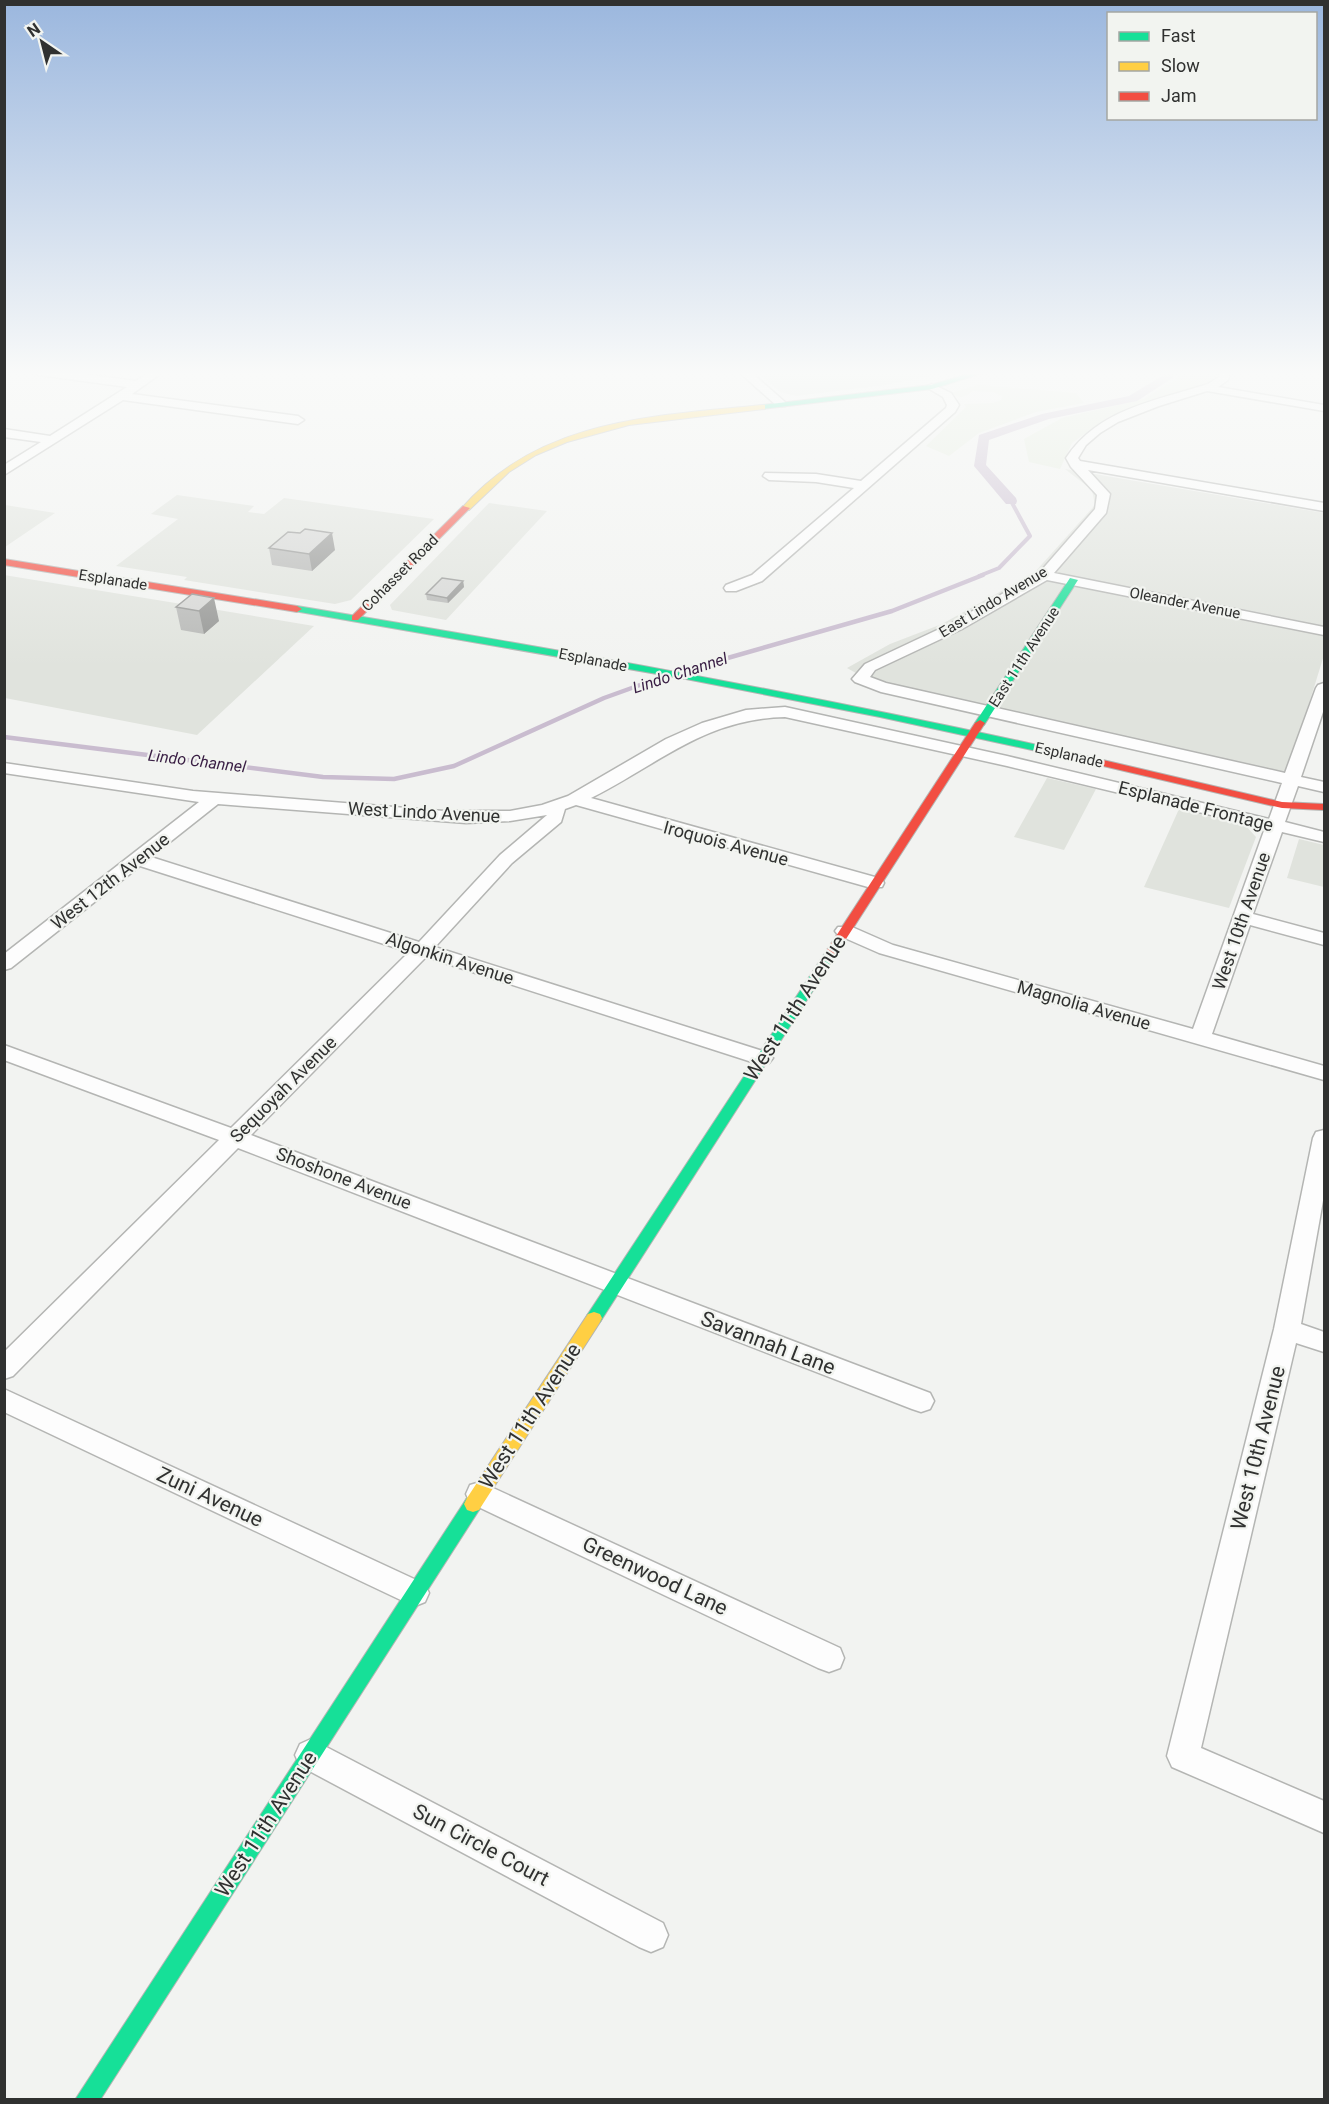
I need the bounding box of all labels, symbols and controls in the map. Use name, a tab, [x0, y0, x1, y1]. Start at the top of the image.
north arrow	[12, 12, 72, 72]
legend	[1107, 12, 1317, 120]
text: N	[24, 19, 44, 41]
text: Fast	[1161, 25, 1196, 46]
text: Slow	[1161, 55, 1200, 76]
text: Jam	[1161, 85, 1197, 106]
street label: Cohasset Road	[358, 531, 442, 615]
street label: East Lindo Avenue	[936, 563, 1050, 641]
street label: Esplanade	[77, 566, 149, 594]
street label: Oleander Avenue	[1128, 583, 1242, 623]
street label: East 11th Avenue	[985, 603, 1063, 710]
street label: Esplanade	[557, 645, 629, 675]
water label: Lindo Channel	[630, 649, 730, 697]
street label: Esplanade	[1033, 738, 1105, 772]
water label: Lindo Channel	[147, 746, 247, 776]
street label: Esplanade Frontage	[1116, 777, 1276, 835]
street label: West Lindo Avenue	[347, 798, 501, 826]
street label: Iroquois Avenue	[661, 816, 791, 870]
street label: West 12th Avenue	[47, 828, 173, 934]
street label: West 10th Avenue	[1208, 849, 1274, 993]
street label: Algonkin Avenue	[383, 927, 517, 989]
street label: West 11th Avenue	[739, 931, 851, 1085]
street label: Magnolia Avenue	[1015, 976, 1153, 1034]
street label: Sequoyah Avenue	[225, 1031, 341, 1147]
street label: Shoshone Avenue	[273, 1143, 415, 1213]
street label: Savannah Lane	[697, 1306, 839, 1380]
street label: West 11th Avenue	[474, 1339, 586, 1493]
street label: West 10th Avenue	[1226, 1363, 1290, 1533]
street label: Zuni Avenue	[153, 1462, 267, 1532]
street label: Greenwood Lane	[579, 1532, 731, 1620]
street label: West 11th Avenue	[210, 1747, 322, 1901]
street label: Sun Circle Court	[409, 1799, 553, 1891]

